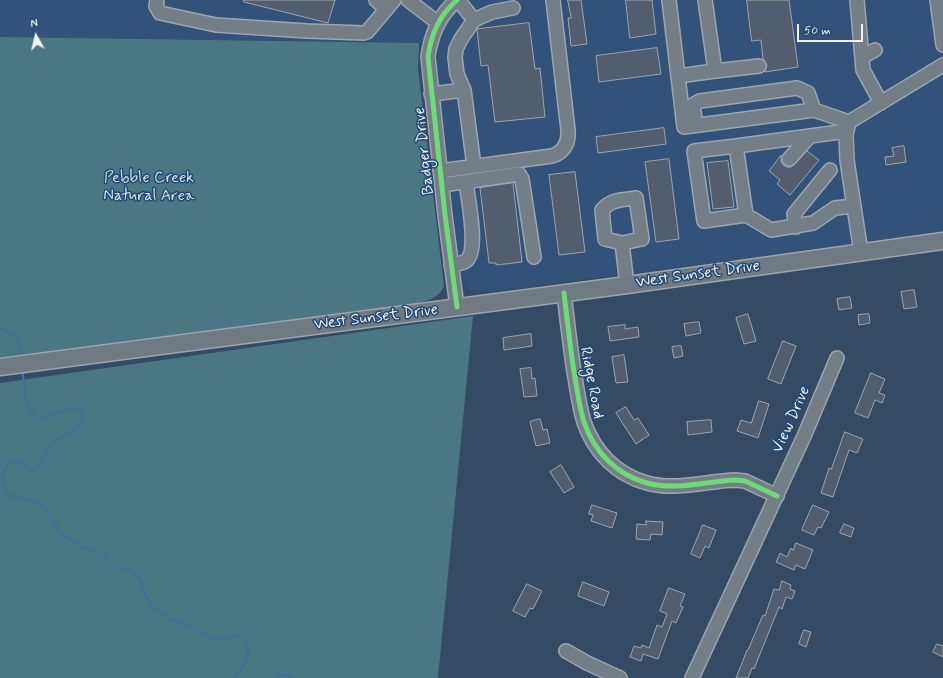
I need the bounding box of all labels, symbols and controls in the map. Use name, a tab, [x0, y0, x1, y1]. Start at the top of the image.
north arrow	[16, 16, 56, 56]
scale bar	[799, 16, 865, 42]
text: N	[30, 17, 39, 32]
text: 50 m	[804, 23, 831, 39]
street label: Badger Drive	[411, 106, 439, 196]
park label: Pebble Creek Natural Area	[103, 169, 195, 207]
street label: West Sunset Drive	[635, 257, 761, 293]
street label: West Sunset Drive	[313, 301, 439, 335]
street label: Ridge Road	[575, 345, 607, 421]
street label: View Drive	[769, 384, 815, 456]

